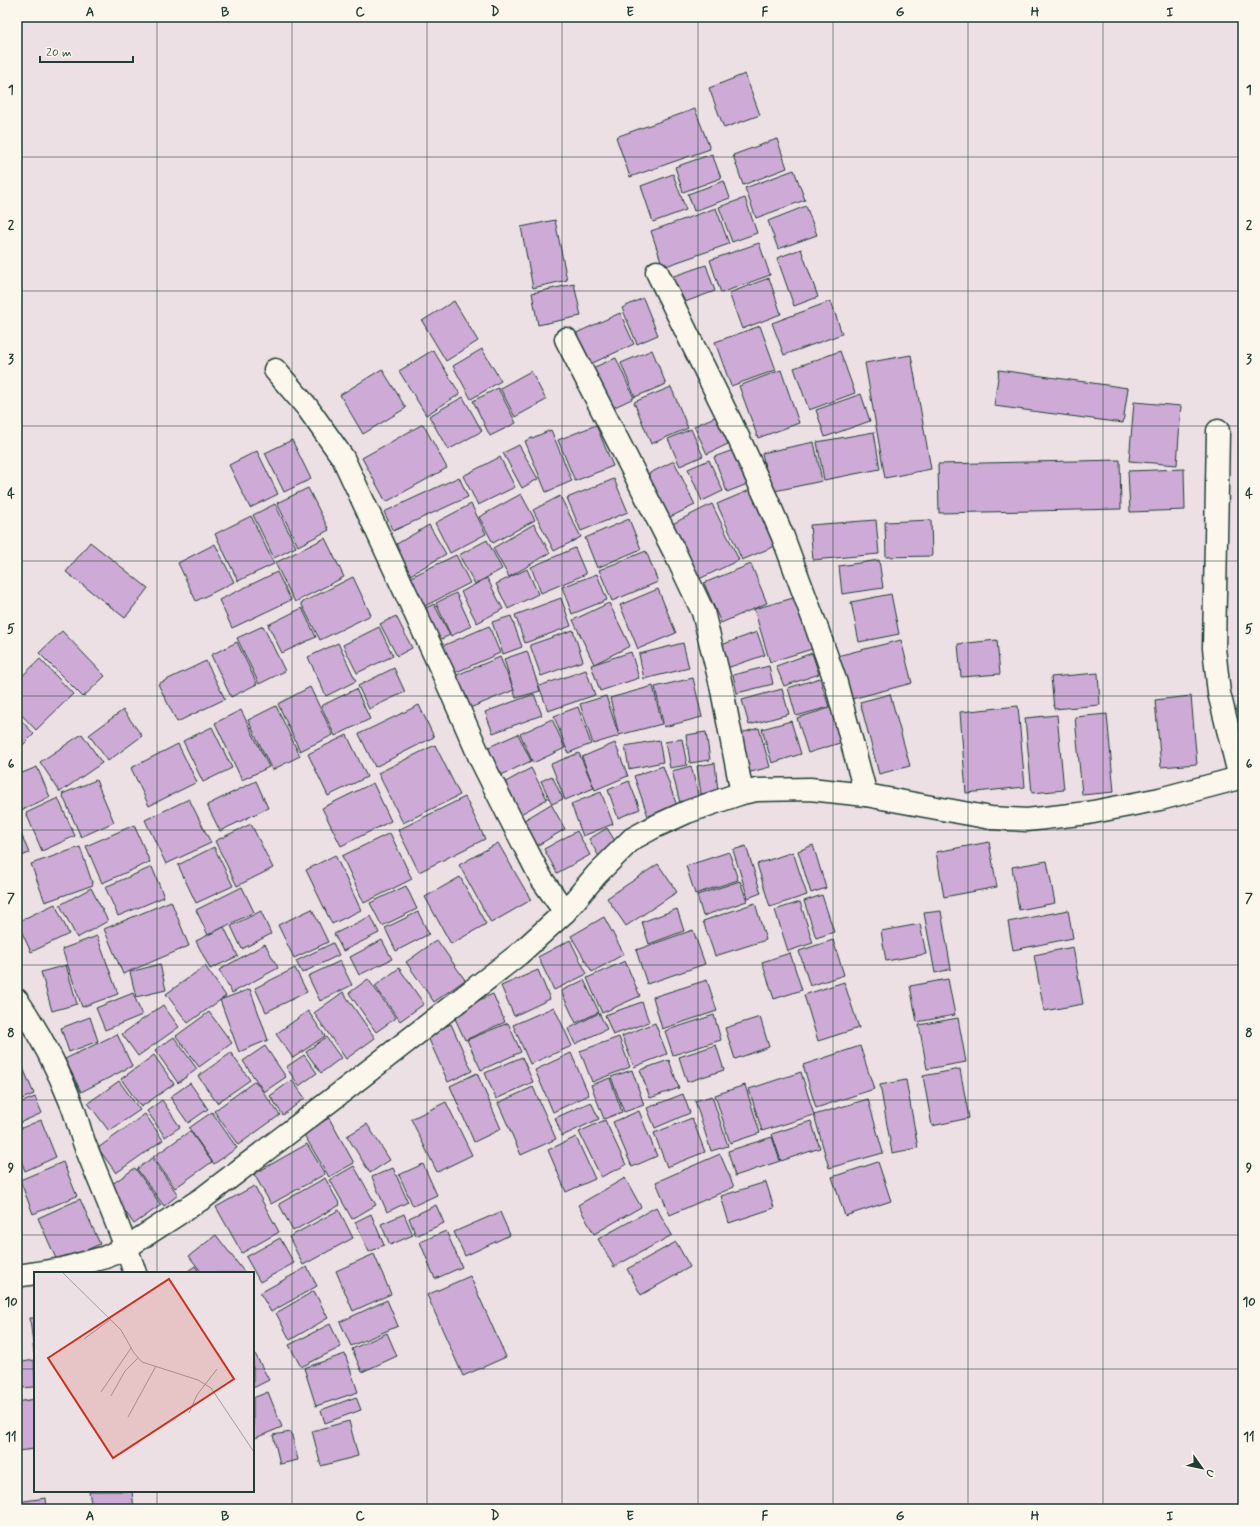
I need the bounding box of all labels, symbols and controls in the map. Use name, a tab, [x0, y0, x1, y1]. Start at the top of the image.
text: A	[86, 4, 94, 21]
text: B	[221, 4, 230, 21]
text: C	[355, 4, 365, 21]
text: D	[491, 4, 500, 21]
text: E	[626, 4, 634, 21]
text: F	[762, 4, 769, 21]
text: G	[896, 4, 905, 21]
text: H	[1031, 4, 1040, 21]
text: I	[1167, 4, 1174, 21]
scale bar	[40, 38, 133, 64]
text: 20 m	[46, 45, 72, 61]
text: 1	[8, 82, 14, 99]
text: 1	[1246, 82, 1252, 99]
text: 2	[8, 217, 15, 234]
text: 2	[1246, 217, 1253, 234]
text: 3	[8, 351, 14, 368]
text: 3	[1246, 351, 1252, 368]
text: 4	[7, 486, 15, 503]
text: 4	[1245, 486, 1253, 503]
text: 5	[7, 621, 15, 638]
text: 5	[1245, 621, 1253, 638]
text: 6	[8, 756, 15, 773]
text: 6	[1246, 756, 1253, 773]
text: 7	[7, 890, 15, 907]
text: 7	[1245, 890, 1253, 907]
text: 8	[7, 1025, 15, 1042]
text: 8	[1245, 1025, 1253, 1042]
text: 9	[8, 1160, 15, 1177]
text: 9	[1246, 1160, 1253, 1177]
inset map	[34, 1272, 254, 1492]
text: 10	[4, 1294, 18, 1311]
text: 10	[1242, 1294, 1256, 1311]
text: 11	[5, 1429, 17, 1446]
text: 11	[1243, 1429, 1255, 1446]
north arrow	[1182, 1448, 1222, 1488]
text: U	[1202, 1466, 1217, 1480]
text: A	[86, 1508, 94, 1525]
text: B	[221, 1508, 230, 1525]
text: C	[355, 1508, 365, 1525]
text: D	[491, 1508, 500, 1525]
text: E	[626, 1508, 634, 1525]
text: F	[762, 1508, 769, 1525]
text: G	[896, 1508, 905, 1525]
text: H	[1031, 1508, 1040, 1525]
text: I	[1167, 1508, 1174, 1525]

